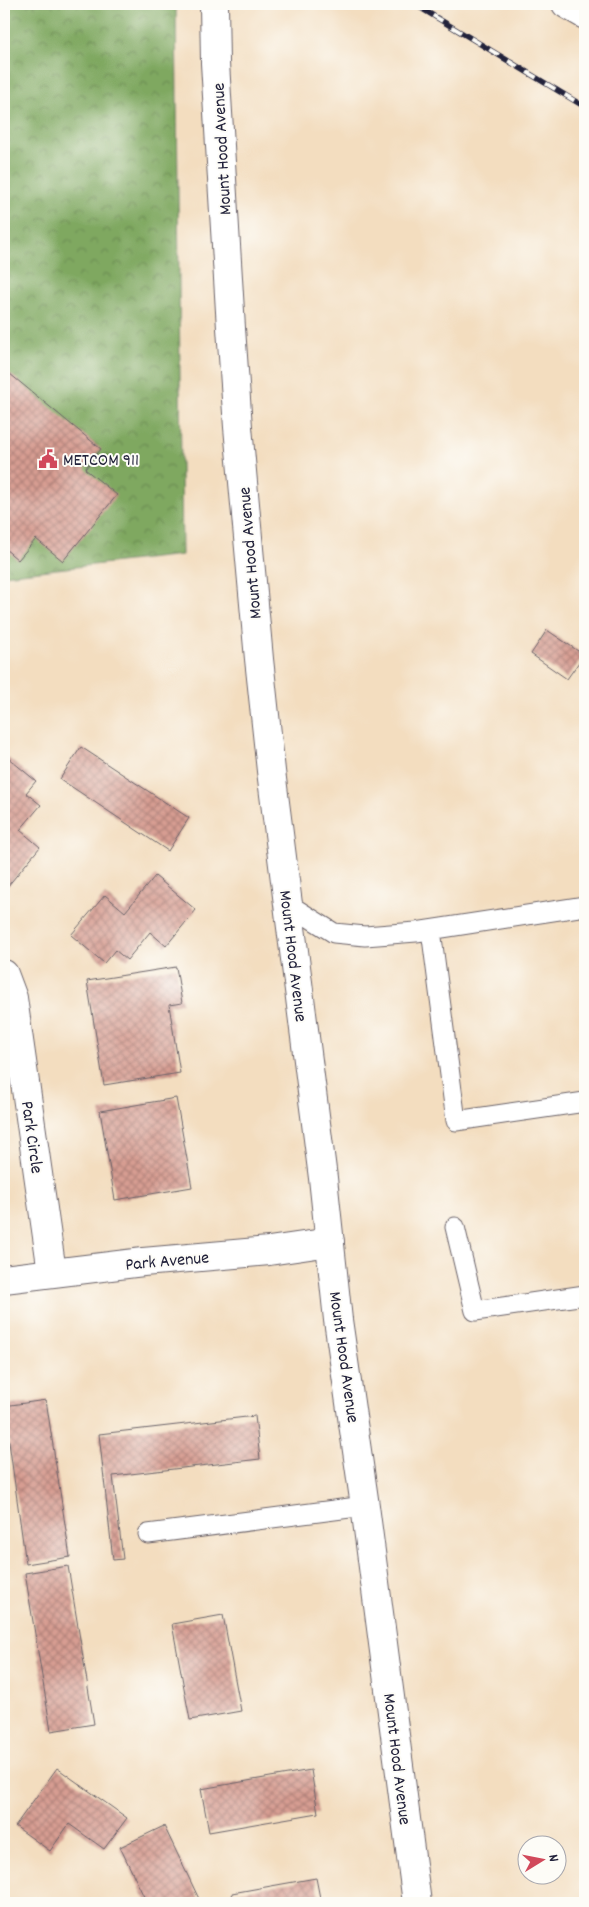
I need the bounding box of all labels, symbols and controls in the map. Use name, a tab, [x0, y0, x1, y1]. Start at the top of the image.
street label: Mount Hood Avenue	[208, 82, 239, 216]
public building icon: METCOM 911	[37, 448, 59, 470]
place label: METCOM 911	[63, 449, 139, 474]
street label: Mount Hood Avenue	[233, 486, 270, 620]
street label: Mount Hood Avenue	[271, 889, 312, 1024]
street label: Park Circle	[13, 1099, 48, 1175]
street label: Park Avenue	[124, 1246, 210, 1279]
street label: Mount Hood Avenue	[321, 1290, 364, 1425]
street label: Mount Hood Avenue	[375, 1692, 416, 1827]
north arrow	[516, 1834, 566, 1884]
text: N	[542, 1853, 563, 1863]

